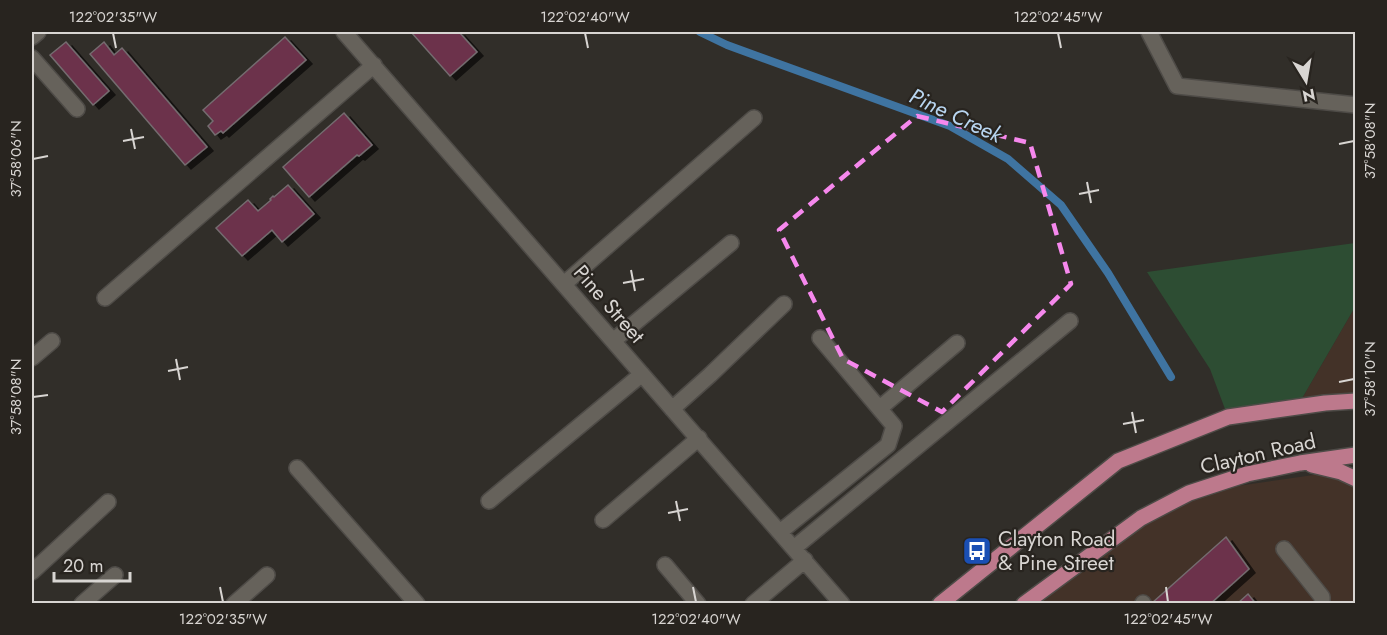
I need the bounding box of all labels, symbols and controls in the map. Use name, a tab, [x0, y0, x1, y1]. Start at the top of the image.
text: 122°02'35"W	[69, 6, 157, 28]
text: 122°02'40"W	[540, 6, 630, 28]
text: 122°02'45"W	[1014, 6, 1103, 28]
north arrow	[1276, 51, 1336, 111]
water label: Pine Creek	[904, 80, 1009, 151]
text: N	[1300, 83, 1317, 108]
text: 37°58'08"N	[1359, 103, 1381, 179]
text: 37°58'06"N	[5, 120, 27, 198]
street label: Pine Street	[566, 258, 652, 350]
text: 37°58'10"N	[1359, 341, 1381, 417]
text: 37°58'08"N	[5, 359, 27, 435]
street label: Clayton Road	[1197, 426, 1319, 482]
place label: Clayton Road & Pine Street	[998, 524, 1116, 578]
bus stop icon: Clayton Road & Pine Street	[961, 535, 993, 567]
scale bar	[54, 545, 130, 583]
text: 20 m	[63, 553, 103, 579]
text: 122°02'35"W	[179, 608, 267, 630]
text: 122°02'40"W	[651, 608, 741, 630]
text: 122°02'45"W	[1124, 608, 1213, 630]

